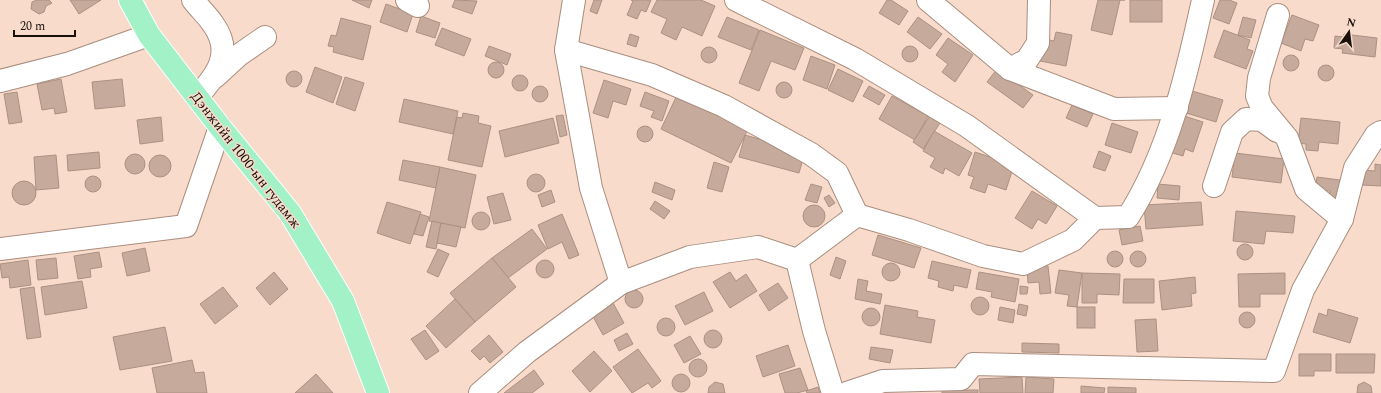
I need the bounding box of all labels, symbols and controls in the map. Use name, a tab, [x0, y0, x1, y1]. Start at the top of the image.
scale bar	[14, 12, 75, 38]
north arrow	[1329, 12, 1369, 52]
text: N	[1345, 13, 1358, 32]
text: 20 m	[20, 17, 45, 36]
street label: Дэнжийн 1000-ын гудамж	[186, 87, 306, 233]

